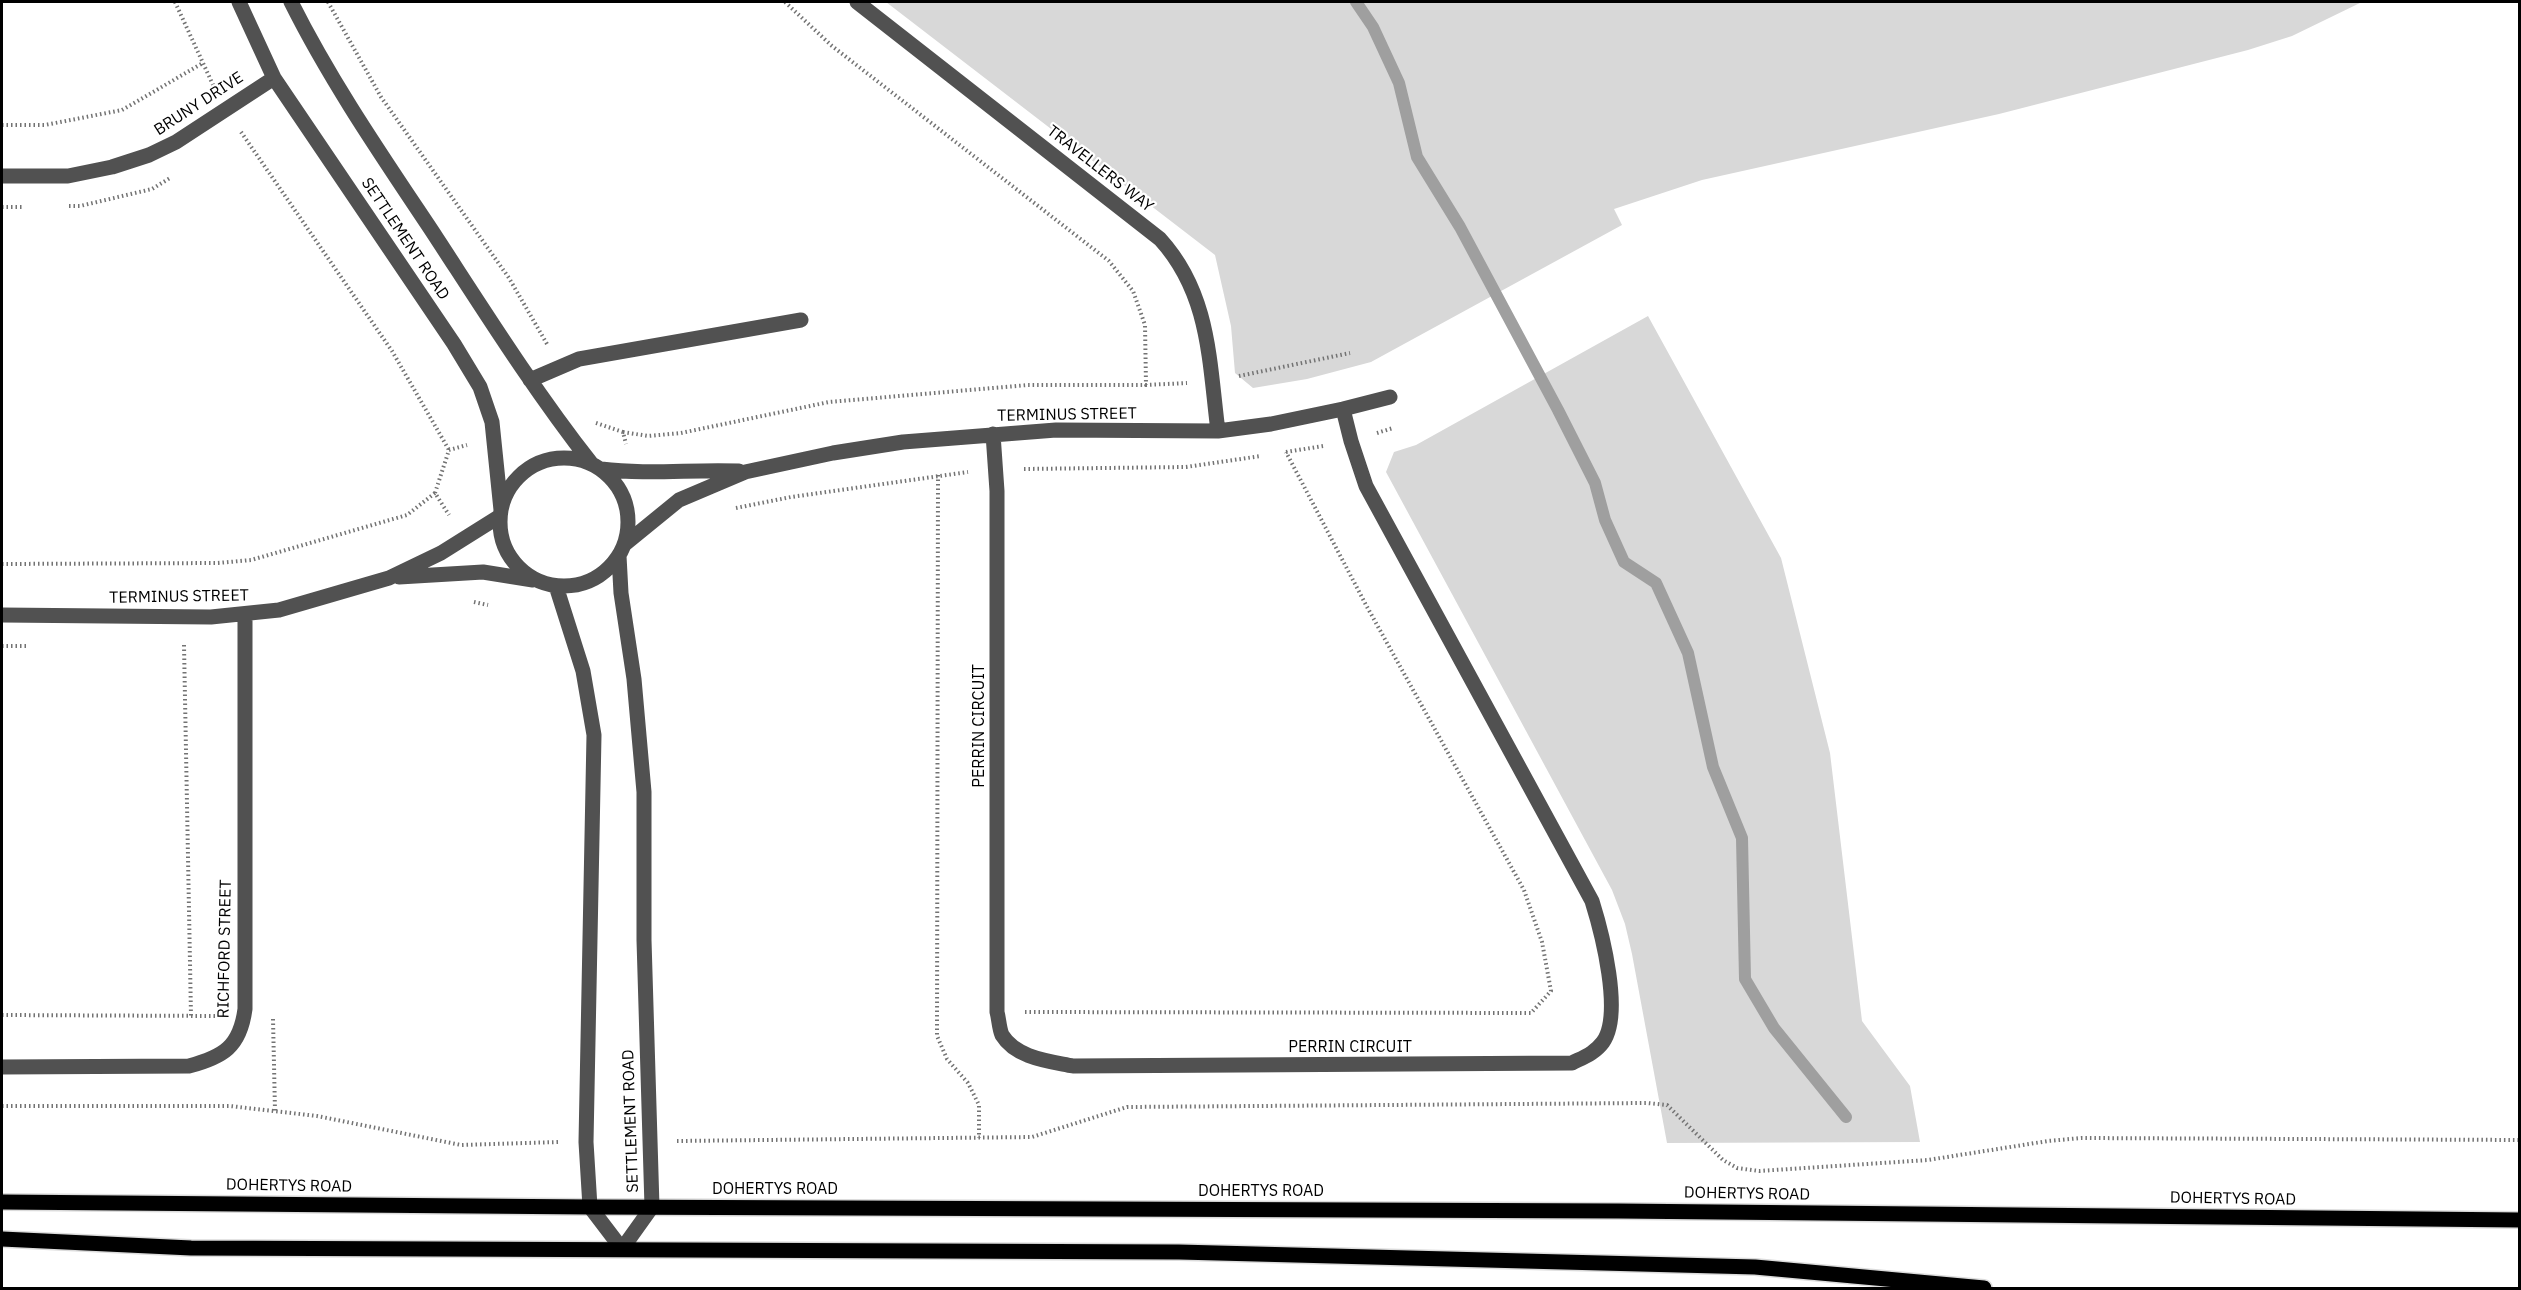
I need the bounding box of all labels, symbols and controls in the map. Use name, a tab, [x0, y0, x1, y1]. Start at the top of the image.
street label: BRUNY DRIVE	[151, 68, 247, 140]
street label: TRAVELLERS WAY	[1043, 121, 1157, 217]
street label: SETTLEMENT ROAD	[357, 174, 453, 304]
street label: TERMINUS STREET	[997, 404, 1137, 426]
street label: TERMINUS STREET	[109, 586, 249, 608]
street label: PERRIN CIRCUIT	[969, 664, 989, 788]
street label: RICHFORD STREET	[214, 879, 236, 1019]
street label: PERRIN CIRCUIT	[1288, 1037, 1412, 1057]
street label: SETTLEMENT ROAD	[619, 1049, 643, 1193]
street label: DOHERTYS ROAD	[226, 1175, 352, 1197]
street label: DOHERTYS ROAD	[712, 1179, 838, 1199]
street label: DOHERTYS ROAD	[1198, 1181, 1324, 1201]
street label: DOHERTYS ROAD	[1684, 1183, 1810, 1205]
street label: DOHERTYS ROAD	[2170, 1188, 2296, 1210]

